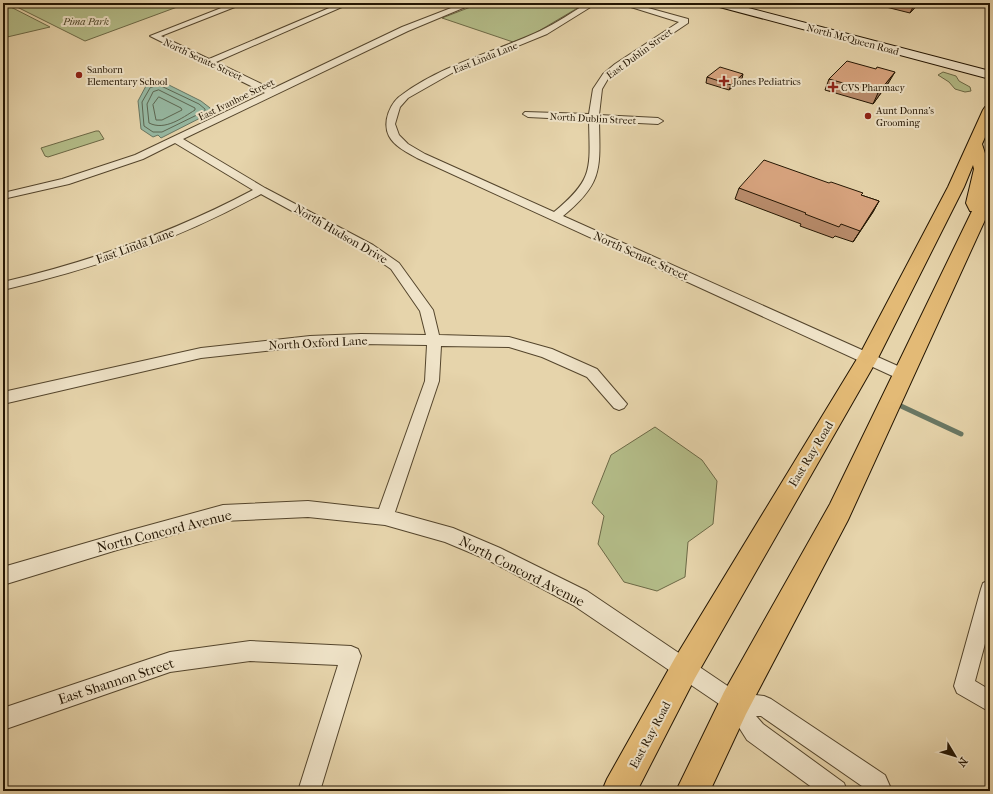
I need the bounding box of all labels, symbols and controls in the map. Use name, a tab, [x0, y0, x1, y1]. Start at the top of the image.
park label: Pima Park	[62, 16, 109, 28]
street label: North McQueen Road	[805, 22, 901, 58]
street label: East Dublin Street	[604, 26, 675, 82]
street label: North Senate Street	[161, 36, 244, 84]
street label: East Linda Lane	[451, 40, 519, 76]
place label: Sanborn Elementary School	[87, 64, 168, 88]
marker: Sanborn Elementary School	[74, 70, 84, 80]
marker: Jones Pediatrics	[718, 75, 730, 87]
street label: East Ivanhoe Street	[196, 76, 277, 124]
place label: Jones Pediatrics	[732, 76, 801, 88]
marker: CVS Pharmacy	[828, 82, 838, 92]
place label: CVS Pharmacy	[841, 82, 905, 94]
place label: Aunt Donna's Grooming	[875, 105, 934, 129]
street label: North Dublin Street	[549, 111, 637, 127]
marker: Aunt Donna's Grooming	[863, 111, 873, 121]
street label: North Hudson Drive	[292, 202, 390, 266]
street label: East Linda Lane	[94, 225, 176, 267]
street label: North Senate Street	[591, 229, 691, 284]
street label: North Oxford Lane	[268, 333, 368, 353]
street label: East Ray Road	[786, 418, 836, 489]
street label: North Concord Avenue	[95, 506, 233, 556]
street label: North Concord Avenue	[456, 532, 587, 610]
street label: East Shannon Street	[56, 655, 176, 708]
street label: East Ray Road	[626, 699, 674, 771]
north arrow	[935, 736, 975, 776]
text: N	[954, 755, 970, 770]

